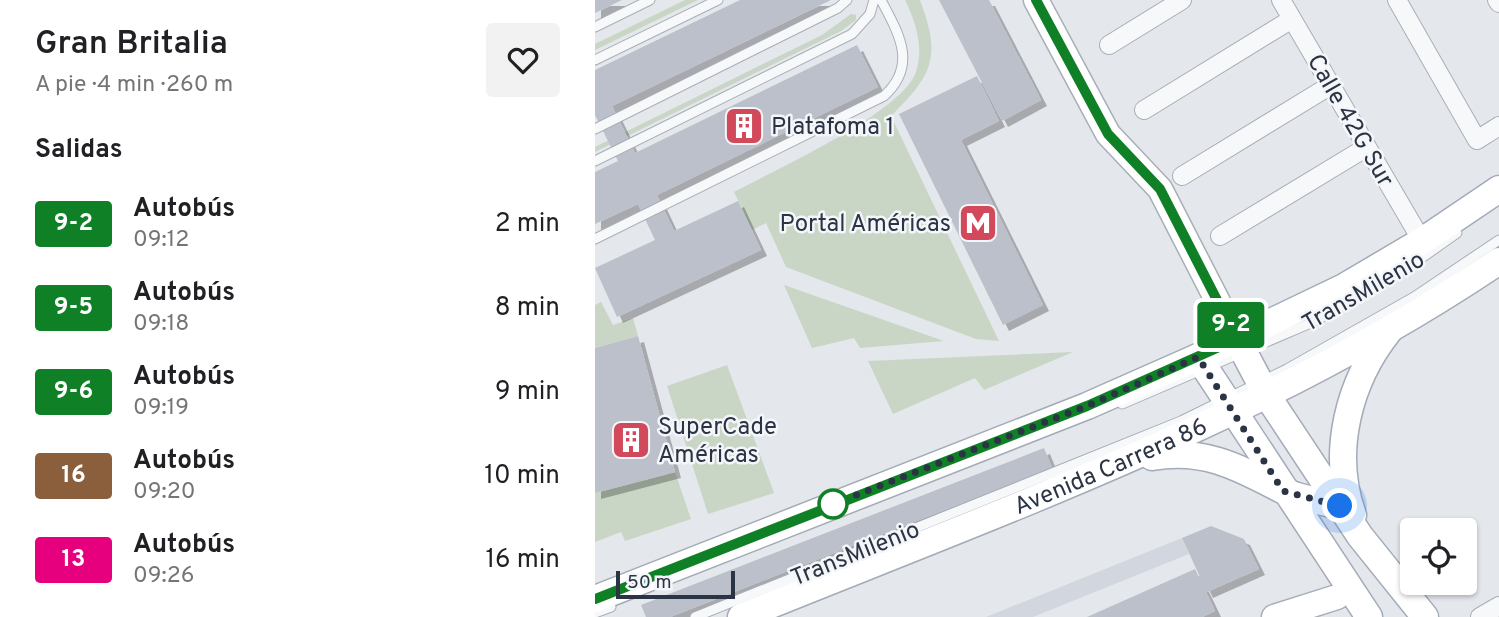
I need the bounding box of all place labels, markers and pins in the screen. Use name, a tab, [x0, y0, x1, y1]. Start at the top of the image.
building icon: Platafoma 1	[723, 105, 765, 147]
place label: Platafoma 1	[771, 113, 894, 143]
metro station icon: Portal Américas	[957, 202, 999, 244]
place label: Portal Américas	[780, 210, 951, 240]
place label: SuperCade Américas	[658, 413, 777, 471]
building icon: SuperCade Américas	[610, 419, 652, 461]
unlabelled marker	[818, 489, 848, 519]

